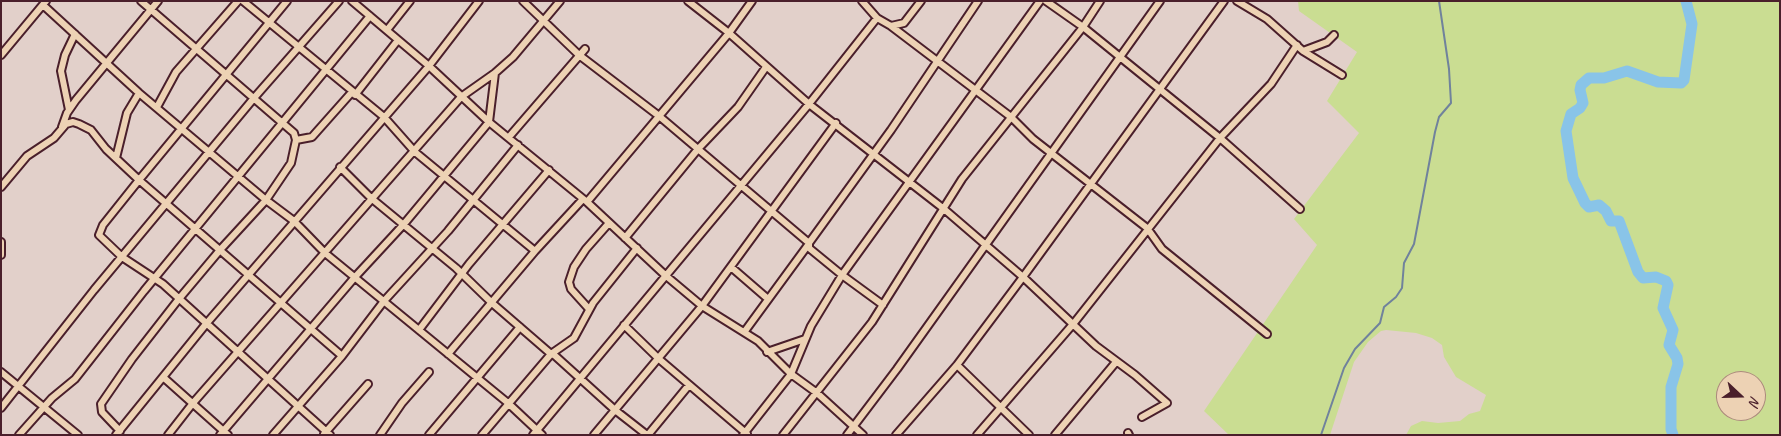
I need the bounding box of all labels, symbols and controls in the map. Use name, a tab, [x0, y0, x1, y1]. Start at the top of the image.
north arrow	[1716, 371, 1766, 421]
text: N	[1745, 394, 1764, 408]

